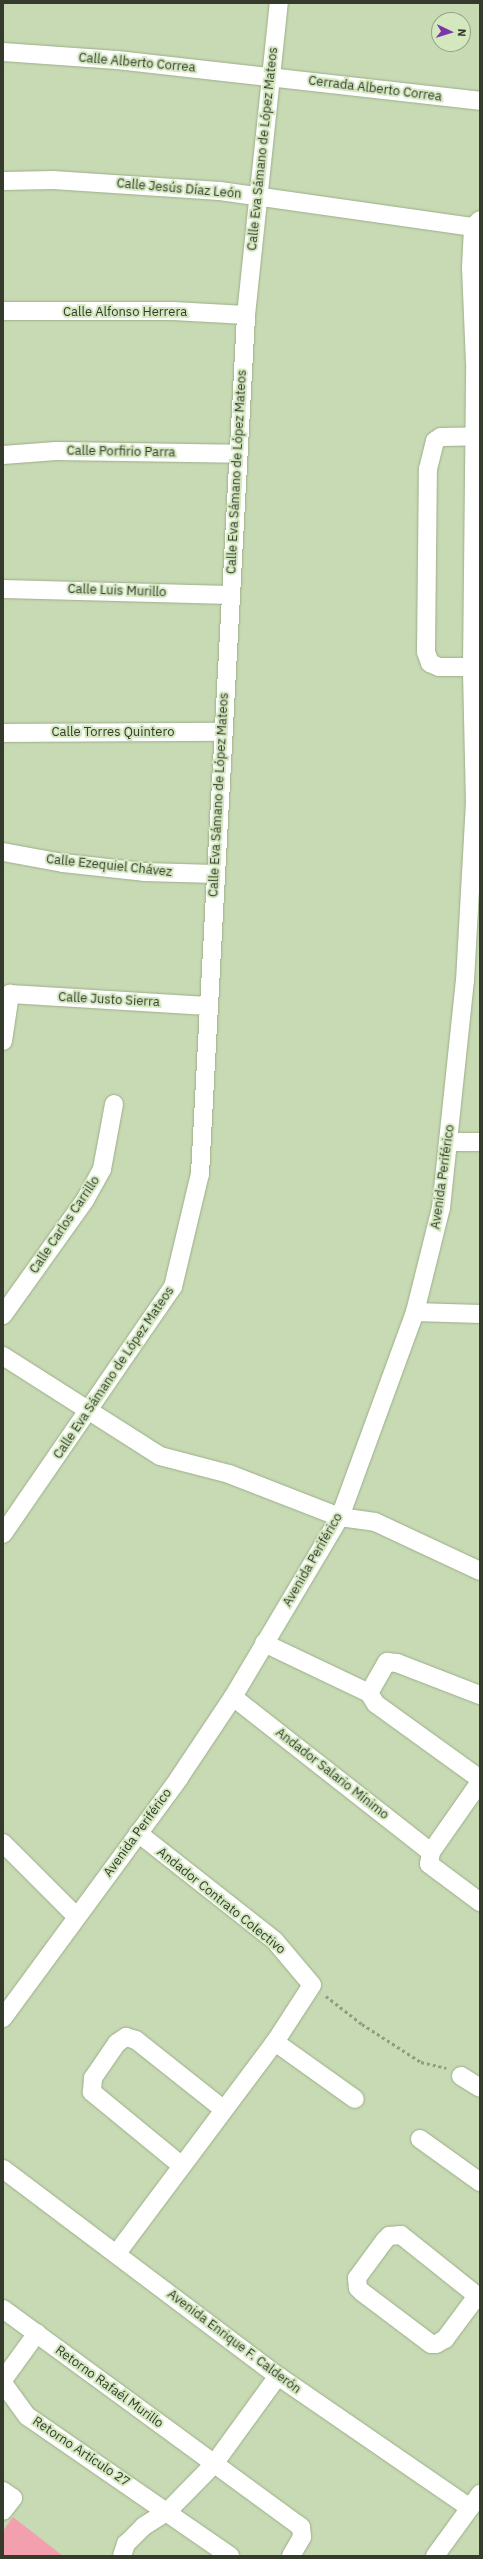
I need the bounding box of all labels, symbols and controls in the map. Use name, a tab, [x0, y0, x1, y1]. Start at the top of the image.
north arrow	[431, 12, 471, 52]
text: N	[455, 28, 469, 37]
street label: Calle Eva Sámano de López Mateos	[245, 46, 281, 252]
street label: Calle Alberto Correa	[78, 50, 196, 76]
street label: Cerrada Alberto Correa	[307, 73, 443, 105]
street label: Calle Jesús Díaz León	[116, 176, 242, 202]
street label: Calle Alfonso Herrera	[63, 304, 187, 320]
street label: Calle Eva Sámano de López Mateos	[224, 369, 250, 575]
street label: Calle Porfirio Parra	[66, 443, 176, 461]
street label: Calle Luis Murillo	[67, 581, 167, 601]
street label: Calle Eva Sámano de López Mateos	[206, 692, 232, 898]
street label: Calle Torres Quintero	[52, 724, 174, 740]
street label: Calle Ezequiel Chávez	[45, 852, 173, 880]
street label: Calle Justo Sierra	[58, 990, 160, 1010]
street label: Avenida Periférico	[428, 1124, 458, 1230]
street label: Calle Carlos Carrillo	[27, 1173, 103, 1277]
street label: Calle Eva Sámano de López Mateos	[50, 1284, 178, 1462]
street label: Avenida Periférico	[280, 1510, 346, 1610]
street label: Andador Salario Mínimo	[272, 1725, 392, 1823]
street label: Avenida Periférico	[101, 1786, 175, 1880]
street label: Andador Contrato Colectivo	[154, 1844, 288, 1958]
street label: Avenida Enrique F. Calderón	[164, 2287, 304, 2397]
street label: Retorno Rafaél Murillo	[52, 2343, 166, 2431]
street label: Retorno Artículo 27	[29, 2414, 133, 2490]

